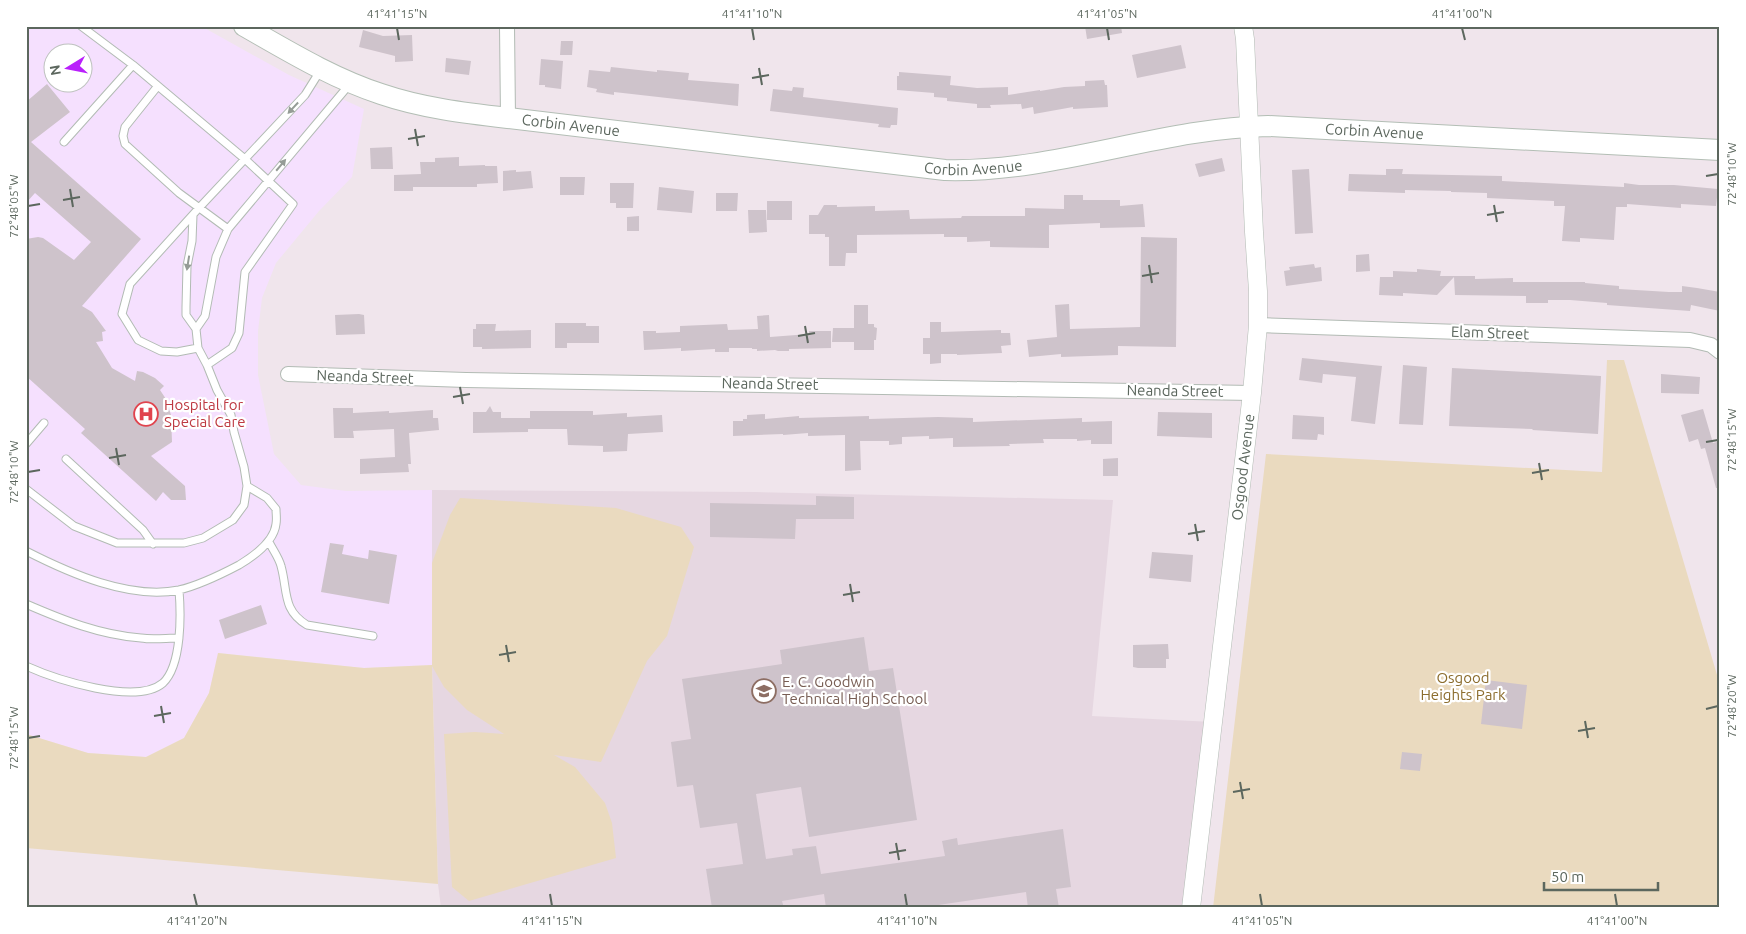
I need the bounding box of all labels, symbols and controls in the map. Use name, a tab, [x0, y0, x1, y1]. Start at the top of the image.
text: 41°41'15"N	[367, 7, 427, 20]
text: 41°41'10"N	[722, 7, 782, 20]
text: 41°41'05"N	[1077, 7, 1137, 20]
text: 41°41'00"N	[1432, 7, 1492, 20]
north arrow	[42, 42, 92, 92]
text: N	[46, 64, 64, 77]
one-way arrow	[287, 102, 299, 114]
street label: Corbin Avenue	[521, 111, 621, 139]
street label: Corbin Avenue	[1325, 120, 1424, 142]
text: 72°48'10"W	[1725, 142, 1738, 206]
street label: Corbin Avenue	[923, 156, 1023, 178]
one-way arrow	[276, 158, 287, 171]
text: 72°48'05"W	[7, 174, 20, 238]
one-way arrow	[184, 256, 192, 272]
street label: Elam Street	[1451, 323, 1530, 342]
street label: Neanda Street	[316, 366, 414, 387]
street label: Neanda Street	[721, 374, 819, 393]
street label: Neanda Street	[1126, 381, 1224, 400]
place label: Hospital for Special Care	[164, 396, 245, 430]
hospital icon: Hospital for Special Care	[133, 401, 159, 427]
text: 72°48'15"W	[1725, 408, 1738, 472]
street label: Osgood Avenue	[1228, 413, 1257, 521]
text: 72°48'10"W	[7, 440, 20, 504]
park label: Osgood Heights Park	[1420, 669, 1506, 703]
place label: E. C. Goodwin Technical High School	[782, 673, 927, 707]
text: 72°48'20"W	[1725, 674, 1738, 738]
school or university icon: E. C. Goodwin Technical High School	[751, 678, 777, 704]
text: 72°48'15"W	[7, 706, 20, 770]
scale bar	[1544, 859, 1657, 891]
text: 50 m	[1551, 868, 1584, 885]
text: 41°41'20"N	[167, 914, 227, 927]
text: 41°41'15"N	[522, 914, 582, 927]
text: 41°41'10"N	[877, 914, 937, 927]
text: 41°41'05"N	[1232, 914, 1292, 927]
text: 41°41'00"N	[1587, 914, 1647, 927]

